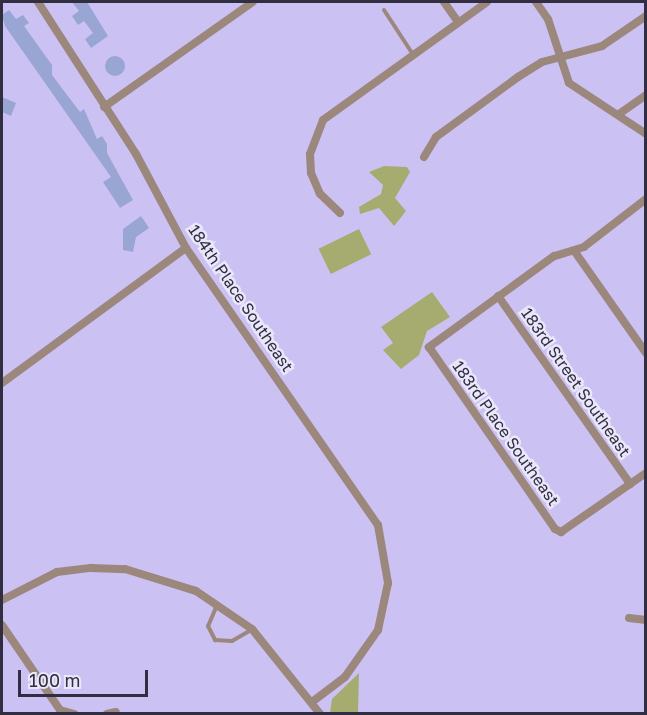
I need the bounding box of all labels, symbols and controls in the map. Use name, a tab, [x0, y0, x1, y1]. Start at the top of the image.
street label: 184th Place Southeast	[185, 221, 297, 375]
street label: 183rd Street Southeast	[517, 304, 635, 460]
street label: 183rd Place Southeast	[449, 357, 563, 509]
scale bar	[21, 658, 152, 696]
text: 100 m	[29, 669, 80, 691]

